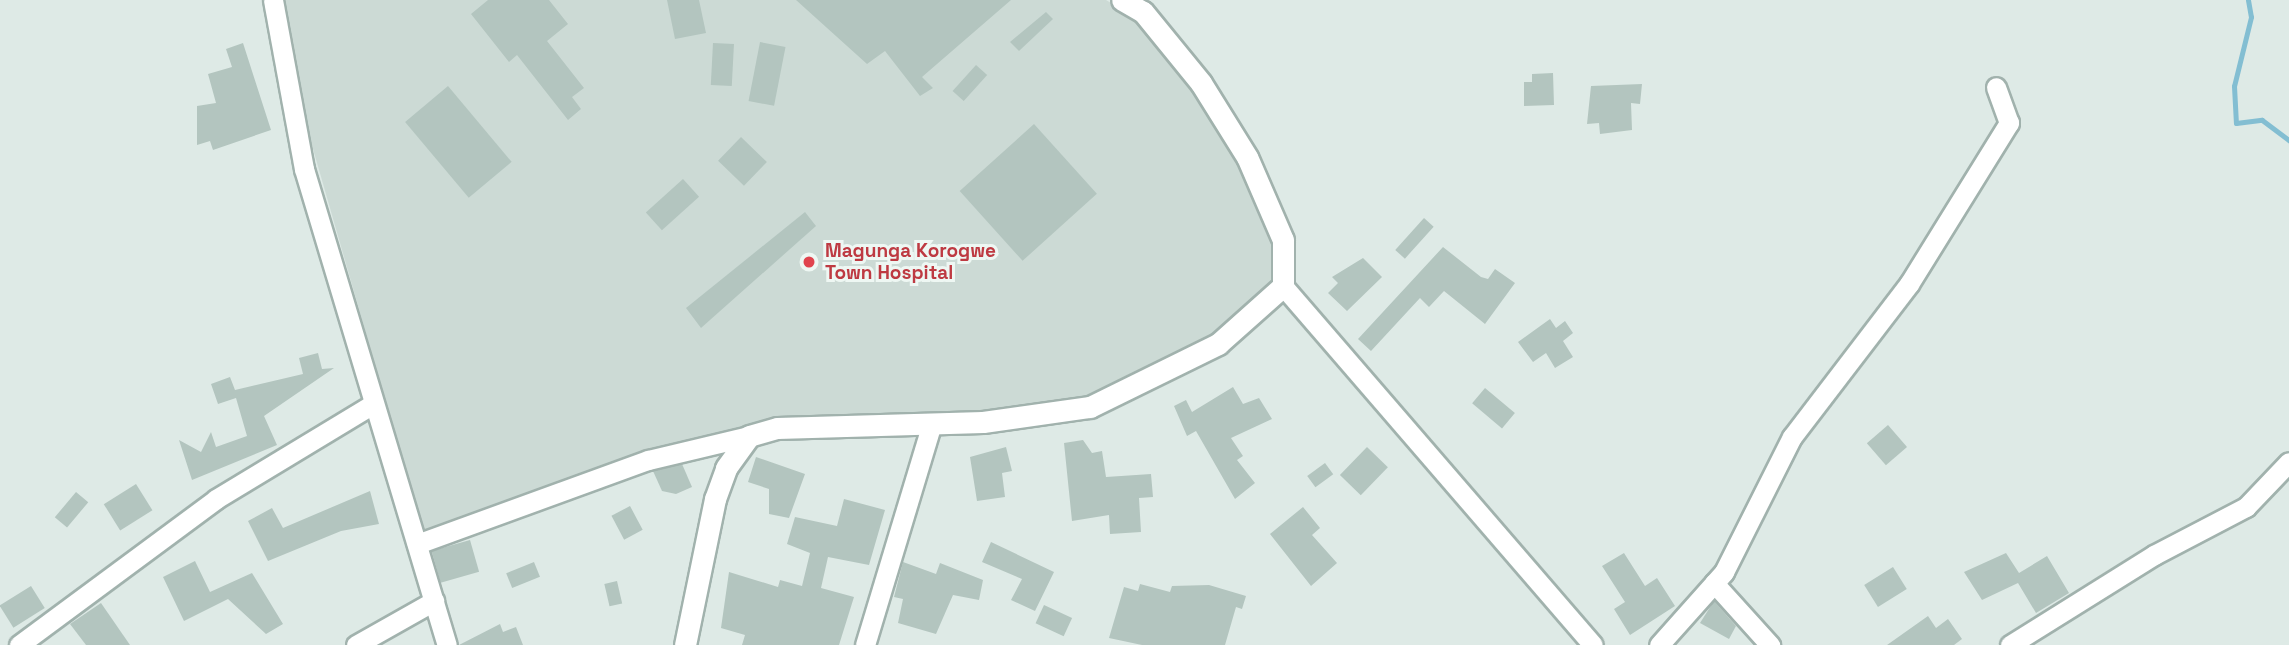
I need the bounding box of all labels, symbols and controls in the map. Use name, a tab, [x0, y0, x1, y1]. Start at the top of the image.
place label: Magunga Korogwe Town Hospital	[825, 240, 996, 284]
marker: Magunga Korogwe Town Hospital	[799, 252, 819, 272]

